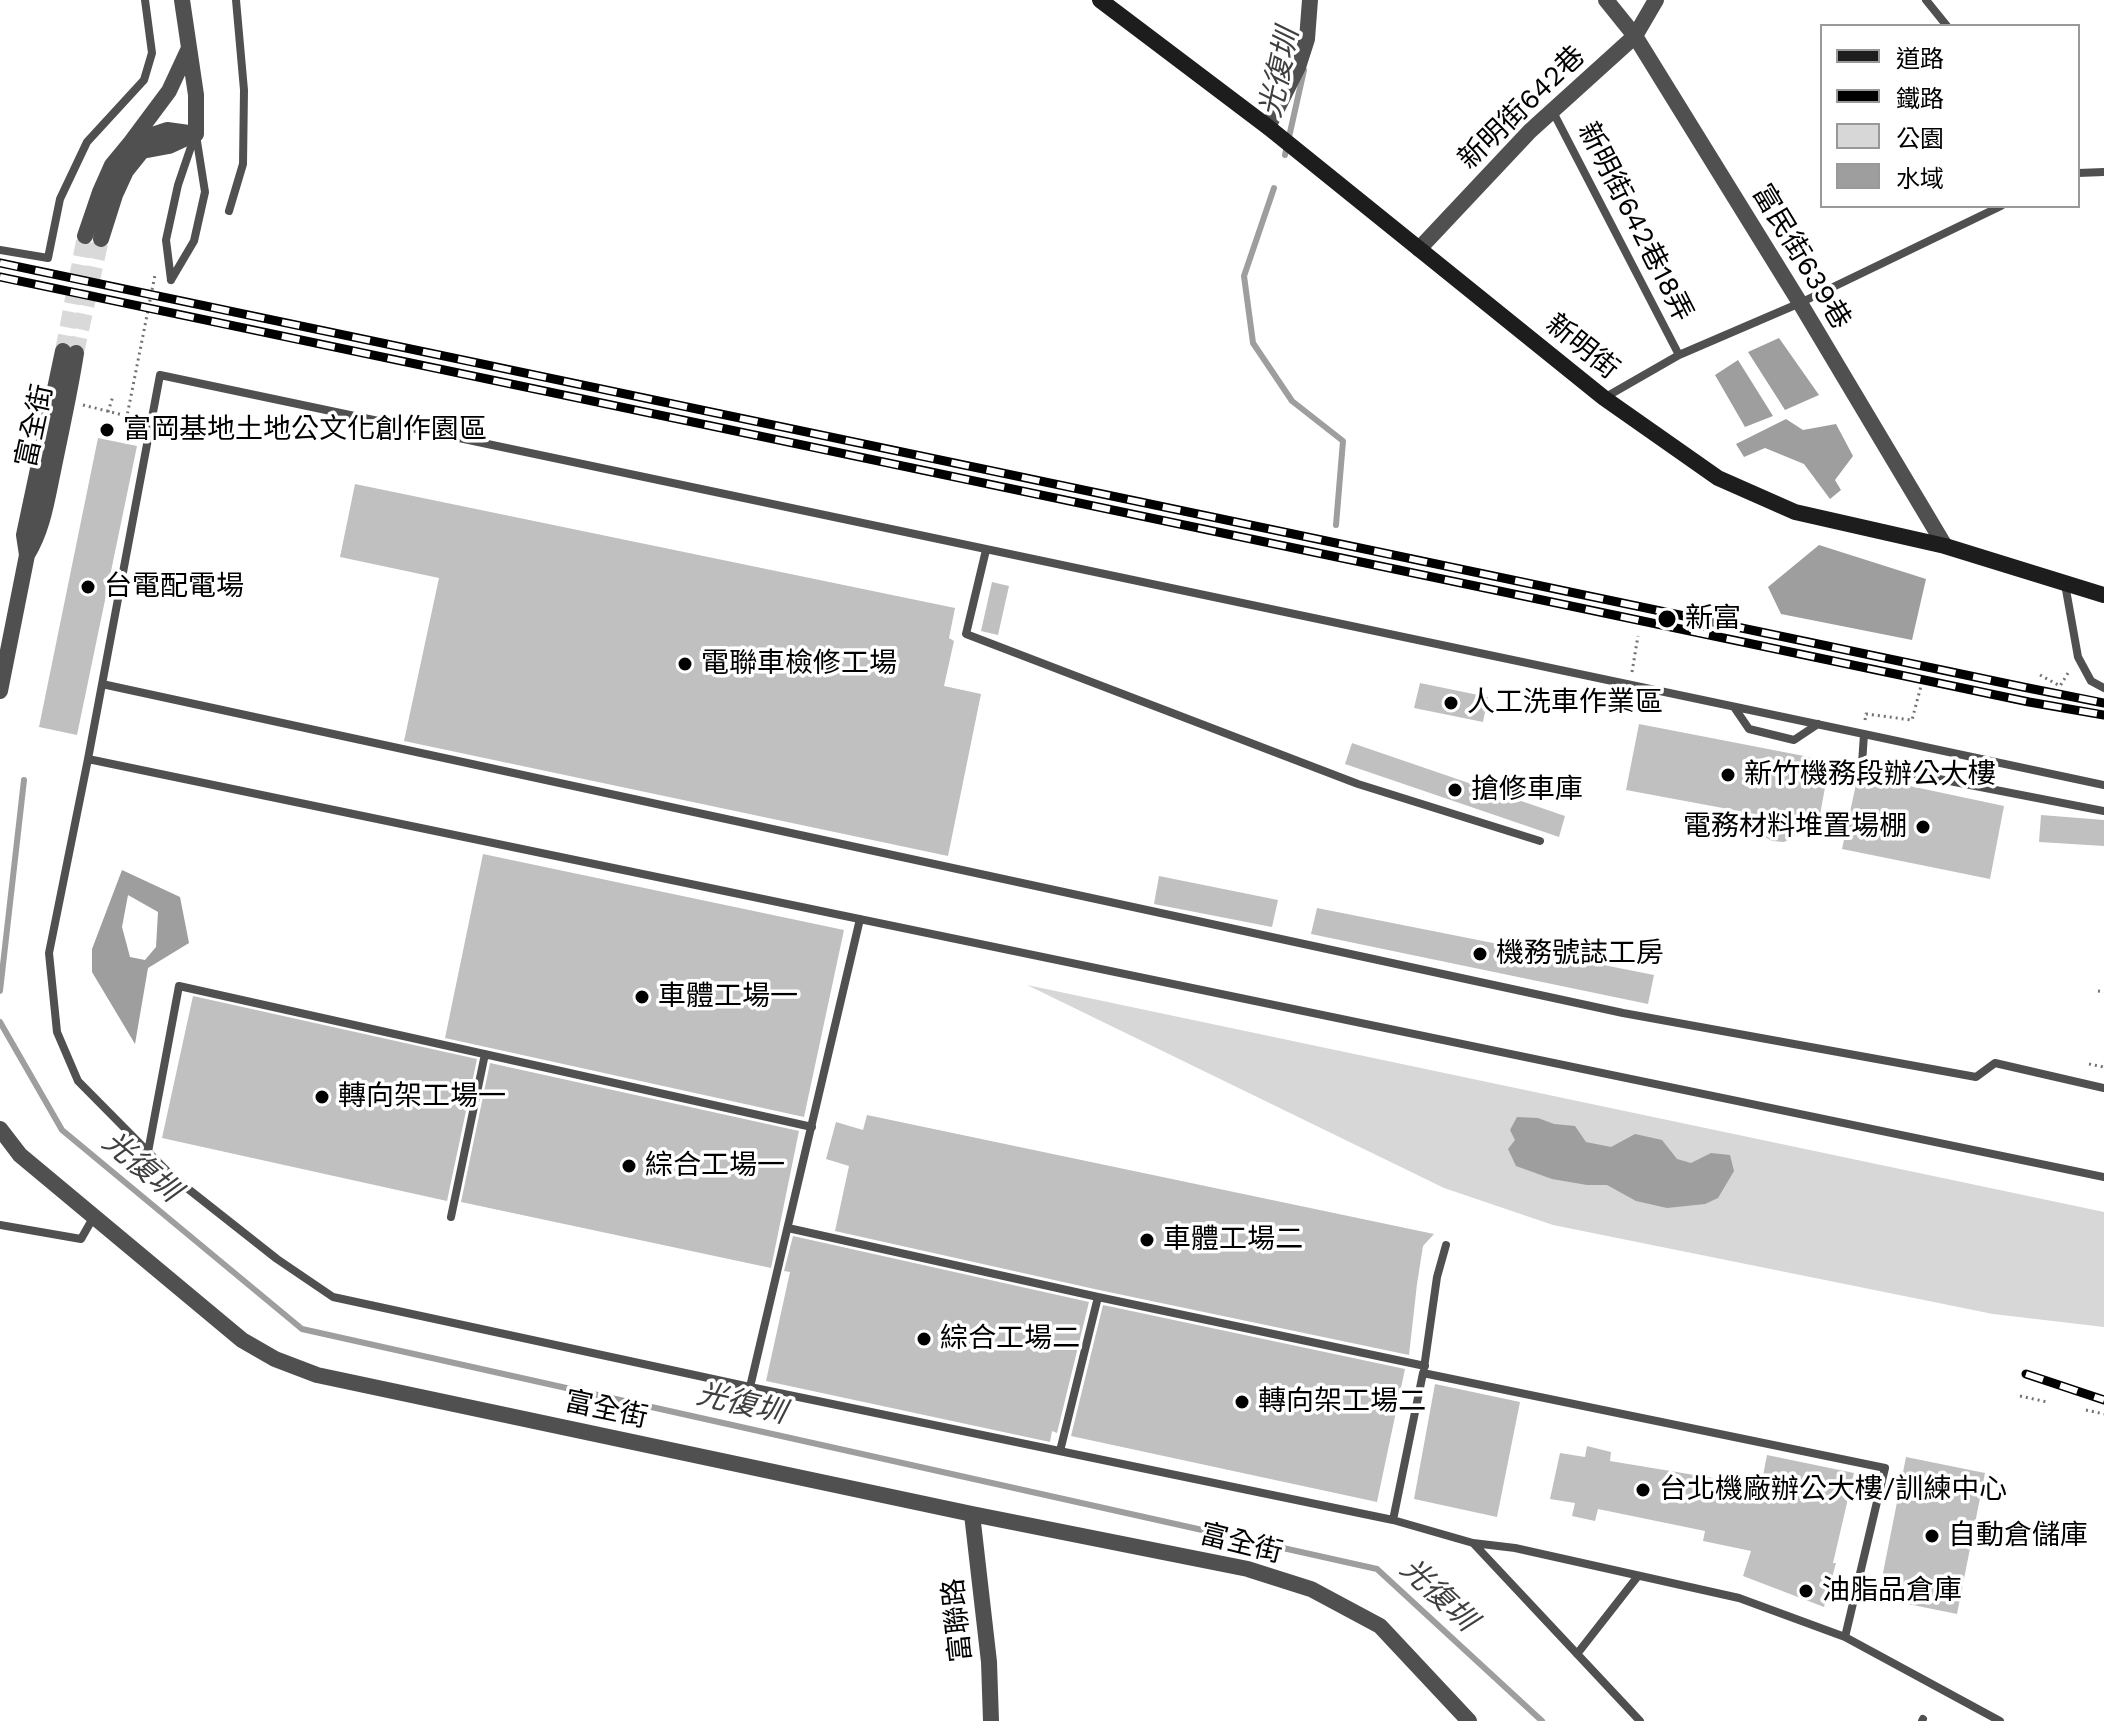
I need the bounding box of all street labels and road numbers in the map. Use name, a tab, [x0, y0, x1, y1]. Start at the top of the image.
street label: 新明街642巷	[1452, 39, 1592, 177]
street label: 新明街642巷18弄	[1570, 117, 1700, 327]
street label: 富民街639巷	[1745, 179, 1857, 335]
street label: 新明街	[1539, 308, 1625, 386]
street label: 富全街	[10, 381, 60, 471]
street label: 富全街	[561, 1385, 651, 1435]
street label: 富全街	[1196, 1518, 1286, 1570]
street label: 富聯路	[937, 1576, 979, 1664]

